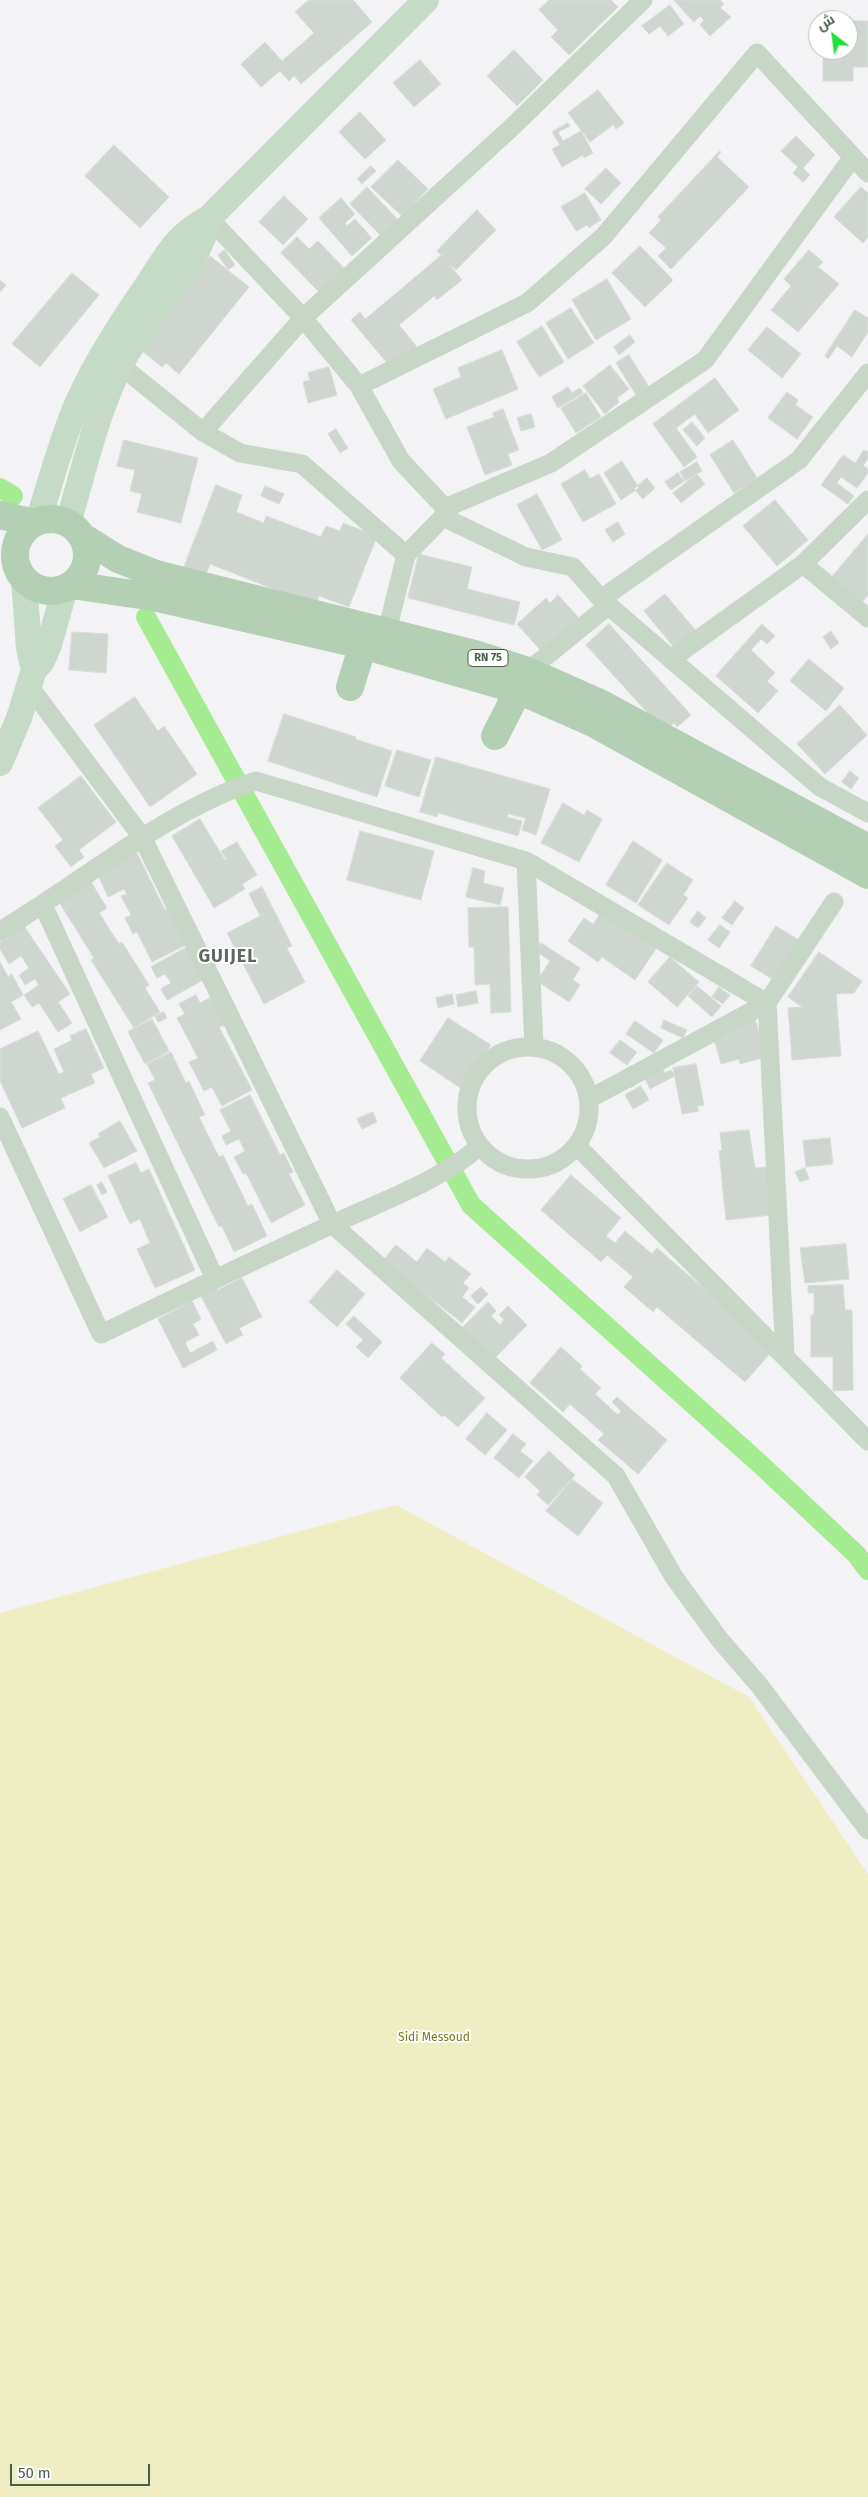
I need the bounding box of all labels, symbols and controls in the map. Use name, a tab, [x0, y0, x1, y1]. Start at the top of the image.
north arrow	[808, 10, 858, 60]
text: ش	[814, 11, 838, 34]
road number: RN 75	[468, 650, 508, 666]
district label: GUIJEL	[198, 946, 258, 968]
park label: Sidi Messoud	[398, 2031, 470, 2045]
scale bar	[12, 2454, 152, 2486]
text: 50 m	[18, 2464, 51, 2482]

